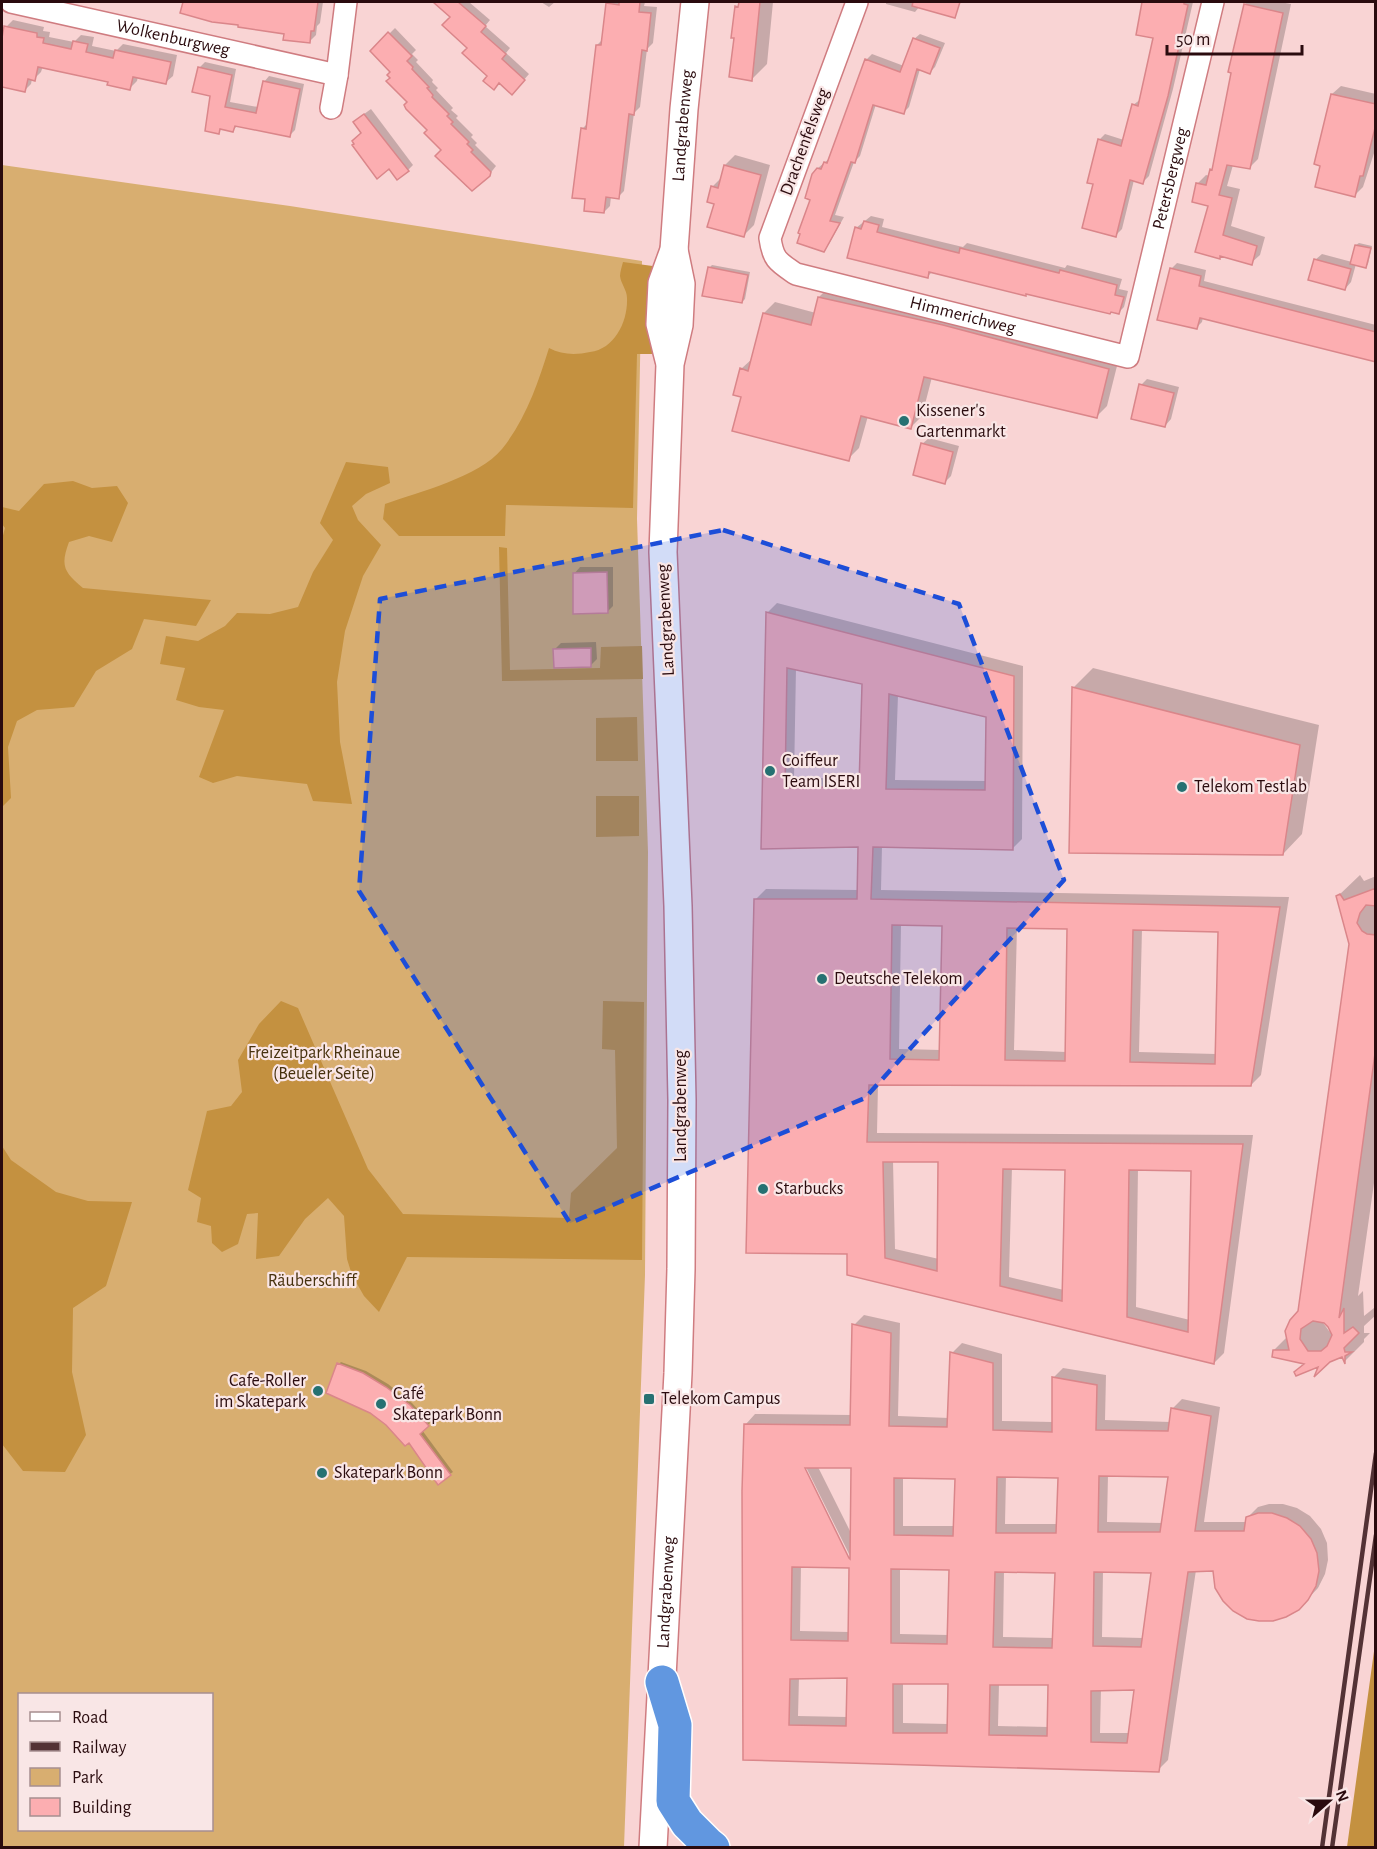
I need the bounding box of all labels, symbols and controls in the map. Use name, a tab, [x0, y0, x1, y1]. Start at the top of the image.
street label: Wolkenburgweg	[115, 17, 232, 60]
scale bar	[1167, 18, 1302, 56]
text: 50 m	[1176, 31, 1210, 49]
street label: Landgrabenweg	[670, 69, 697, 182]
street label: Drachenfelsweg	[777, 86, 833, 198]
street label: Petersbergweg	[1150, 126, 1192, 231]
street label: Himmerichweg	[908, 294, 1018, 338]
place label: Kissener's Gartenmarkt	[916, 402, 1006, 441]
marker: Kissener's Gartenmarkt	[897, 414, 911, 428]
street label: Landgrabenweg	[654, 563, 678, 677]
place label: Coiffeur Team ISERI	[782, 752, 860, 791]
marker: Coiffeur Team ISERI	[763, 764, 777, 778]
place label: Telekom Testlab	[1194, 778, 1307, 796]
marker: Telekom Testlab	[1175, 780, 1189, 794]
place label: Deutsche Telekom	[834, 970, 963, 988]
marker: Deutsche Telekom	[815, 972, 829, 986]
park label: Freizeitpark Rheinaue (Beueler Seite)	[248, 1044, 400, 1083]
street label: Landgrabenweg	[672, 1050, 690, 1162]
place label: Starbucks	[775, 1180, 843, 1198]
marker: Starbucks	[756, 1182, 770, 1196]
park label: Räuberschiff	[268, 1272, 358, 1290]
place label: Cafe-Roller im Skatepark	[215, 1372, 307, 1411]
marker: Cafe-Roller im Skatepark	[311, 1384, 325, 1398]
place label: Café Skatepark Bonn	[393, 1385, 502, 1424]
place label: Telekom Campus	[661, 1390, 781, 1408]
marker: Telekom Campus	[642, 1392, 656, 1406]
marker: Café Skatepark Bonn	[374, 1397, 388, 1411]
place label: Skatepark Bonn	[334, 1464, 443, 1482]
marker: Skatepark Bonn	[315, 1466, 329, 1480]
street label: Landgrabenweg	[655, 1536, 678, 1649]
legend	[18, 1693, 213, 1831]
text: Road	[72, 1709, 108, 1727]
text: Railway	[72, 1739, 127, 1757]
text: Park	[72, 1769, 104, 1787]
north arrow	[1299, 1771, 1359, 1831]
text: N	[1333, 1788, 1352, 1804]
text: Building	[72, 1799, 132, 1817]

